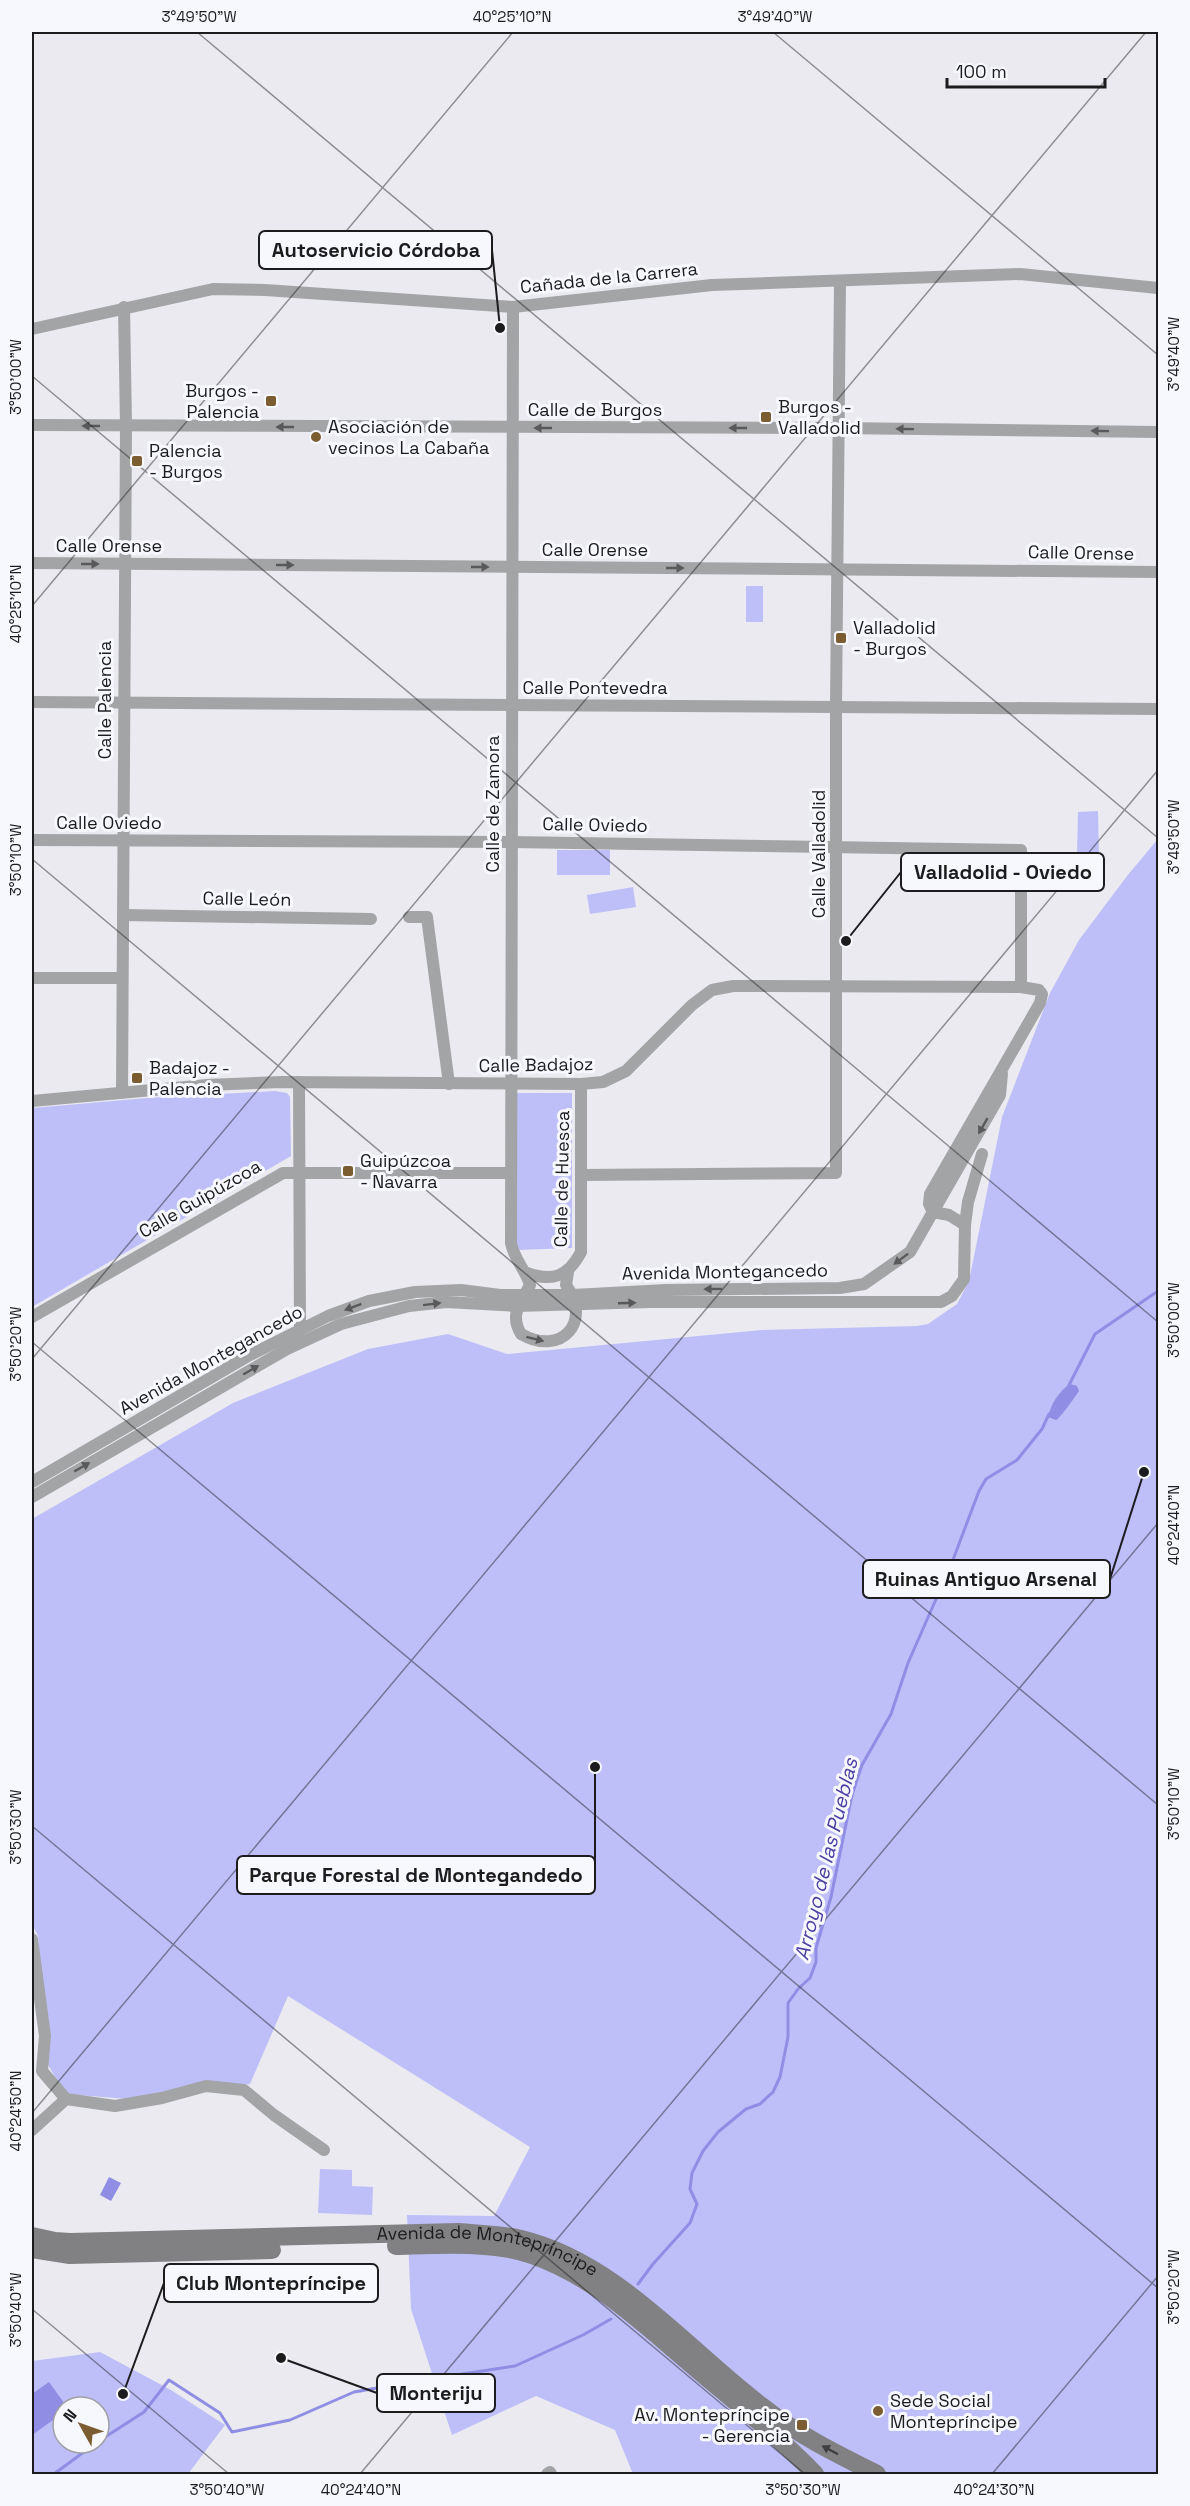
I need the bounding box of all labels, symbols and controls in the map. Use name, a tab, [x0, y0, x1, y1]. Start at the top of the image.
text: 3°49'50"W	[161, 7, 237, 26]
text: 40°25'10"N	[473, 7, 551, 26]
text: 3°49'40"W	[738, 7, 812, 26]
scale bar	[947, 51, 1104, 89]
text: 100 m	[956, 60, 1007, 83]
callout: Autoservicio Córdoba	[259, 231, 492, 269]
text: Autoservicio Córdoba	[272, 237, 481, 263]
street label: Cañada de la Carrera	[519, 257, 699, 298]
text: 3°49'40"W	[1164, 317, 1183, 391]
text: 3°50'00"W	[6, 339, 25, 415]
place label: Burgos - Palencia	[185, 379, 259, 423]
marker: Burgos - Palencia	[264, 394, 278, 408]
place label: Burgos - Valladolid	[778, 395, 861, 439]
street label: Calle de Burgos	[528, 398, 662, 421]
marker: Burgos - Valladolid	[759, 410, 773, 424]
place label: Asociación de vecinos La Cabaña	[328, 415, 489, 459]
one-way arrow	[81, 421, 100, 431]
one-way arrow	[276, 422, 295, 432]
one-way arrow	[534, 423, 553, 433]
one-way arrow	[729, 423, 748, 433]
one-way arrow	[896, 424, 915, 434]
one-way arrow	[1091, 426, 1110, 436]
marker: Asociación de vecinos La Cabaña	[309, 430, 323, 444]
place label: Palencia - Burgos	[149, 439, 223, 483]
marker: Palencia - Burgos	[130, 454, 144, 468]
street label: Calle Orense	[56, 534, 162, 557]
street label: Calle Orense	[542, 538, 648, 561]
street label: Calle Orense	[1028, 540, 1134, 565]
one-way arrow	[80, 559, 99, 569]
one-way arrow	[275, 561, 294, 570]
one-way arrow	[470, 562, 489, 572]
one-way arrow	[665, 563, 684, 573]
text: 40°25'10"N	[6, 565, 25, 643]
place label: Valladolid - Burgos	[853, 616, 936, 660]
marker: Valladolid - Burgos	[834, 631, 848, 645]
street label: Calle Palencia	[93, 641, 116, 759]
street label: Calle Pontevedra	[522, 676, 668, 699]
street label: Calle de Zamora	[481, 735, 504, 873]
street label: Calle Valladolid	[807, 790, 830, 918]
text: 3°49'50"W	[1164, 799, 1183, 875]
street label: Calle Oviedo	[56, 811, 162, 834]
street label: Calle Oviedo	[542, 812, 648, 837]
text: 3°50'10"W	[6, 824, 25, 896]
callout: Valladolid - Oviedo	[901, 853, 1104, 891]
text: Valladolid - Oviedo	[914, 859, 1092, 885]
street label: Calle León	[203, 886, 291, 911]
street label: Calle Badajoz	[479, 1052, 593, 1077]
place label: Badajoz - Palencia	[149, 1056, 230, 1100]
marker: Badajoz - Palencia	[130, 1071, 144, 1085]
street label: Calle de Huesca	[549, 1110, 574, 1248]
one-way arrow	[977, 1118, 988, 1134]
place label: Guipúzcoa - Navarra	[360, 1149, 451, 1193]
street label: Calle Guipúzcoa	[135, 1154, 265, 1243]
marker: Guipúzcoa - Navarra	[341, 1164, 355, 1178]
one-way arrow	[893, 1253, 908, 1265]
street label: Avenida Montegancedo	[622, 1258, 828, 1285]
text: 3°50'00"W	[1164, 1282, 1183, 1358]
one-way arrow	[704, 1284, 723, 1294]
one-way arrow	[618, 1298, 637, 1307]
one-way arrow	[423, 1299, 442, 1308]
street label: Avenida Montegancedo	[115, 1300, 307, 1420]
one-way arrow	[344, 1303, 362, 1312]
text: 3°50'20"W	[6, 1306, 25, 1382]
one-way arrow	[526, 1334, 544, 1344]
one-way arrow	[243, 1364, 259, 1375]
one-way arrow	[74, 1462, 90, 1473]
text: 40°24'40"N	[1164, 1485, 1183, 1565]
callout: Ruinas Antiguo Arsenal	[863, 1560, 1110, 1598]
text: Ruinas Antiguo Arsenal	[875, 1566, 1097, 1592]
water label: Arroyo de las Pueblas	[788, 1754, 864, 1963]
text: 3°50'10"W	[1164, 1768, 1183, 1840]
text: 3°50'30"W	[6, 1789, 25, 1865]
callout: Parque Forestal de Montegandedo	[237, 1856, 595, 1894]
text: Parque Forestal de Montegandedo	[249, 1862, 583, 1888]
text: 40°24'50"N	[6, 2071, 25, 2151]
street label: Avenida de Montepríncipe	[376, 2220, 603, 2281]
text: 3°50'20"W	[1164, 2249, 1183, 2325]
callout: Club Montepríncipe	[164, 2264, 378, 2302]
text: Club Montepríncipe	[176, 2270, 366, 2296]
text: 3°50'40"W	[6, 2272, 25, 2348]
callout: Monteriju	[377, 2374, 495, 2412]
text: Monteriju	[389, 2380, 483, 2406]
place label: Sede Social Montepríncipe	[890, 2389, 1017, 2433]
north arrow	[51, 2395, 111, 2455]
place label: Av. Montepríncipe - Gerencia	[634, 2403, 790, 2447]
marker: Sede Social Montepríncipe	[871, 2404, 885, 2418]
text: N	[58, 2405, 81, 2427]
marker: Av. Montepríncipe - Gerencia	[795, 2418, 809, 2432]
one-way arrow	[822, 2445, 839, 2455]
text: 3°50'40"W	[189, 2480, 265, 2499]
text: 40°24'40"N	[321, 2480, 401, 2499]
text: 3°50'30"W	[765, 2480, 841, 2499]
text: 40°24'30"N	[954, 2480, 1034, 2499]

